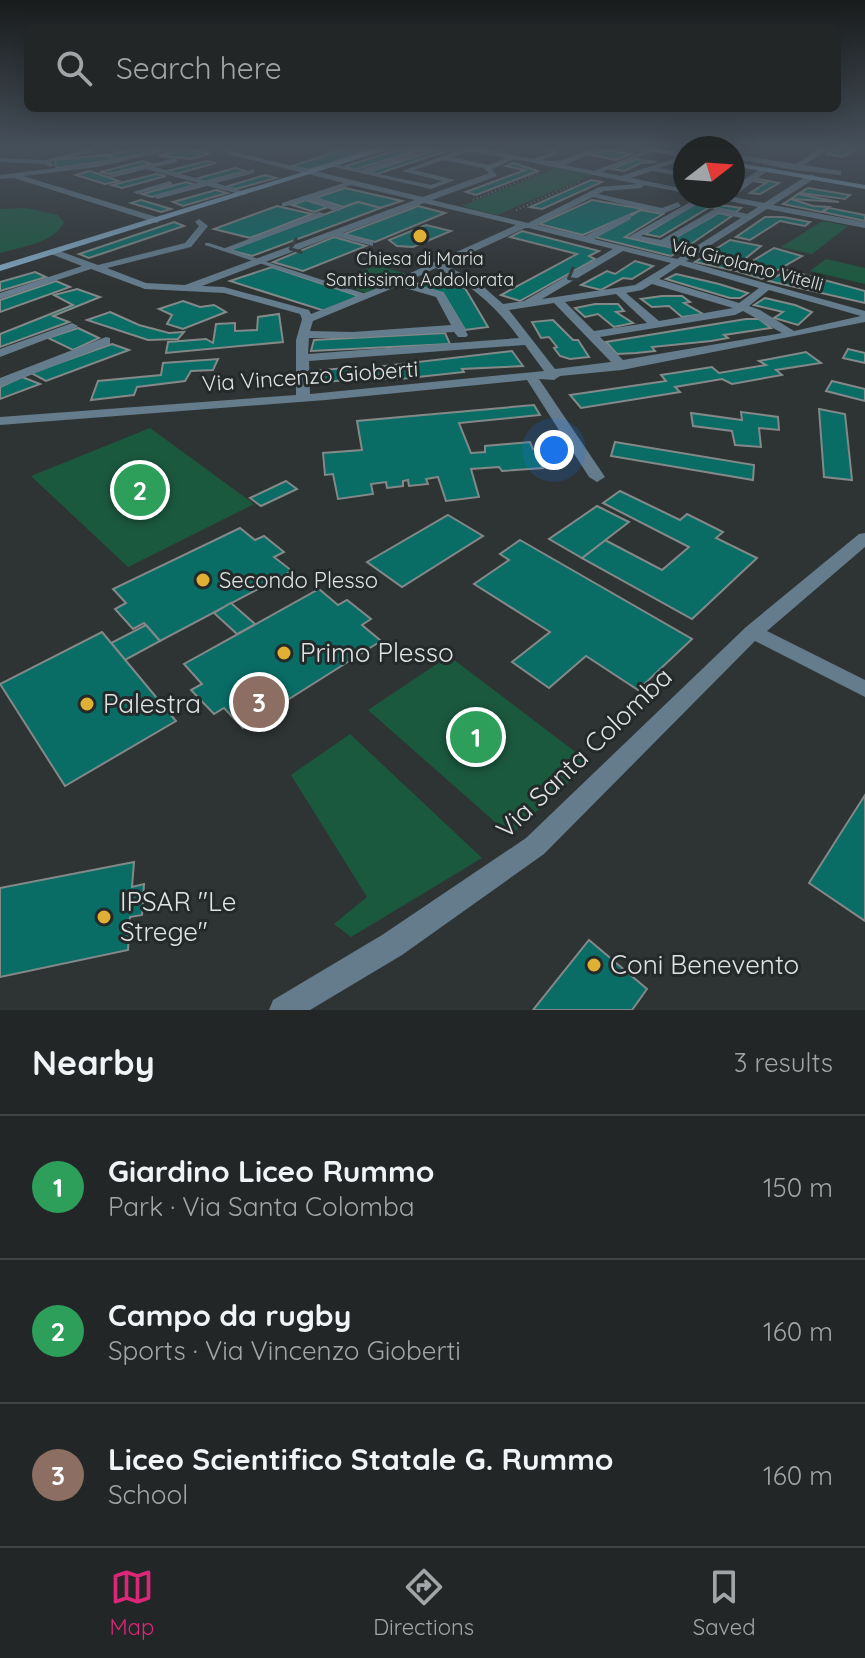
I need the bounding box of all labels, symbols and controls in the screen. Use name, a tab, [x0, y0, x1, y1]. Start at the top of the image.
search box	[24, 24, 841, 112]
icon: search	[52, 46, 96, 90]
text: Search here	[116, 49, 282, 87]
north arrow	[673, 136, 745, 208]
marker: Chiesa di Maria Santissima Addolorata	[411, 227, 429, 245]
street label: Via Girolamo Vitelli	[668, 233, 826, 296]
one-way arrow	[289, 237, 303, 254]
place label: Chiesa di Maria Santissima Addolorata	[326, 247, 514, 291]
one-way arrow	[567, 266, 581, 282]
street label: Via Vincenzo Gioberti	[201, 354, 419, 398]
your location	[534, 430, 574, 470]
pin: 2	[114, 460, 166, 520]
place label: Secondo Plesso	[219, 566, 378, 594]
marker: Secondo Plesso	[194, 571, 212, 589]
place label: Primo Plesso	[300, 636, 454, 669]
marker: Primo Plesso	[275, 644, 293, 662]
street label: Via Santa Colomba	[489, 660, 679, 845]
pin: 3	[233, 672, 285, 732]
place label: Palestra	[103, 687, 201, 720]
marker: Palestra	[78, 695, 96, 713]
pin: 1	[450, 707, 502, 767]
place label: IPSAR "Le Strege"	[120, 885, 236, 948]
marker: IPSAR "Le Strege"	[95, 908, 113, 926]
place label: Coni Benevento	[610, 948, 799, 981]
marker: Coni Benevento	[585, 956, 603, 974]
text: Nearby	[32, 1041, 155, 1084]
text: 3 results	[734, 1046, 833, 1079]
text: Giardino Liceo Rummo	[108, 1152, 434, 1190]
text: 1	[53, 1171, 63, 1204]
text: 150 m	[763, 1171, 833, 1204]
text: Park · Via Santa Colomba	[108, 1190, 414, 1223]
text: Campo da rugby	[108, 1296, 351, 1334]
text: 2	[51, 1315, 65, 1348]
text: 160 m	[763, 1315, 833, 1348]
text: Sports · Via Vincenzo Gioberti	[108, 1334, 461, 1367]
text: Liceo Scientifico Statale G. Rummo	[108, 1440, 614, 1478]
text: 3	[51, 1459, 65, 1492]
text: 160 m	[763, 1459, 833, 1492]
text: School	[108, 1478, 188, 1511]
tab: Map	[109, 1565, 154, 1641]
tab: Directions	[373, 1565, 474, 1641]
tab: Saved	[693, 1565, 756, 1641]

